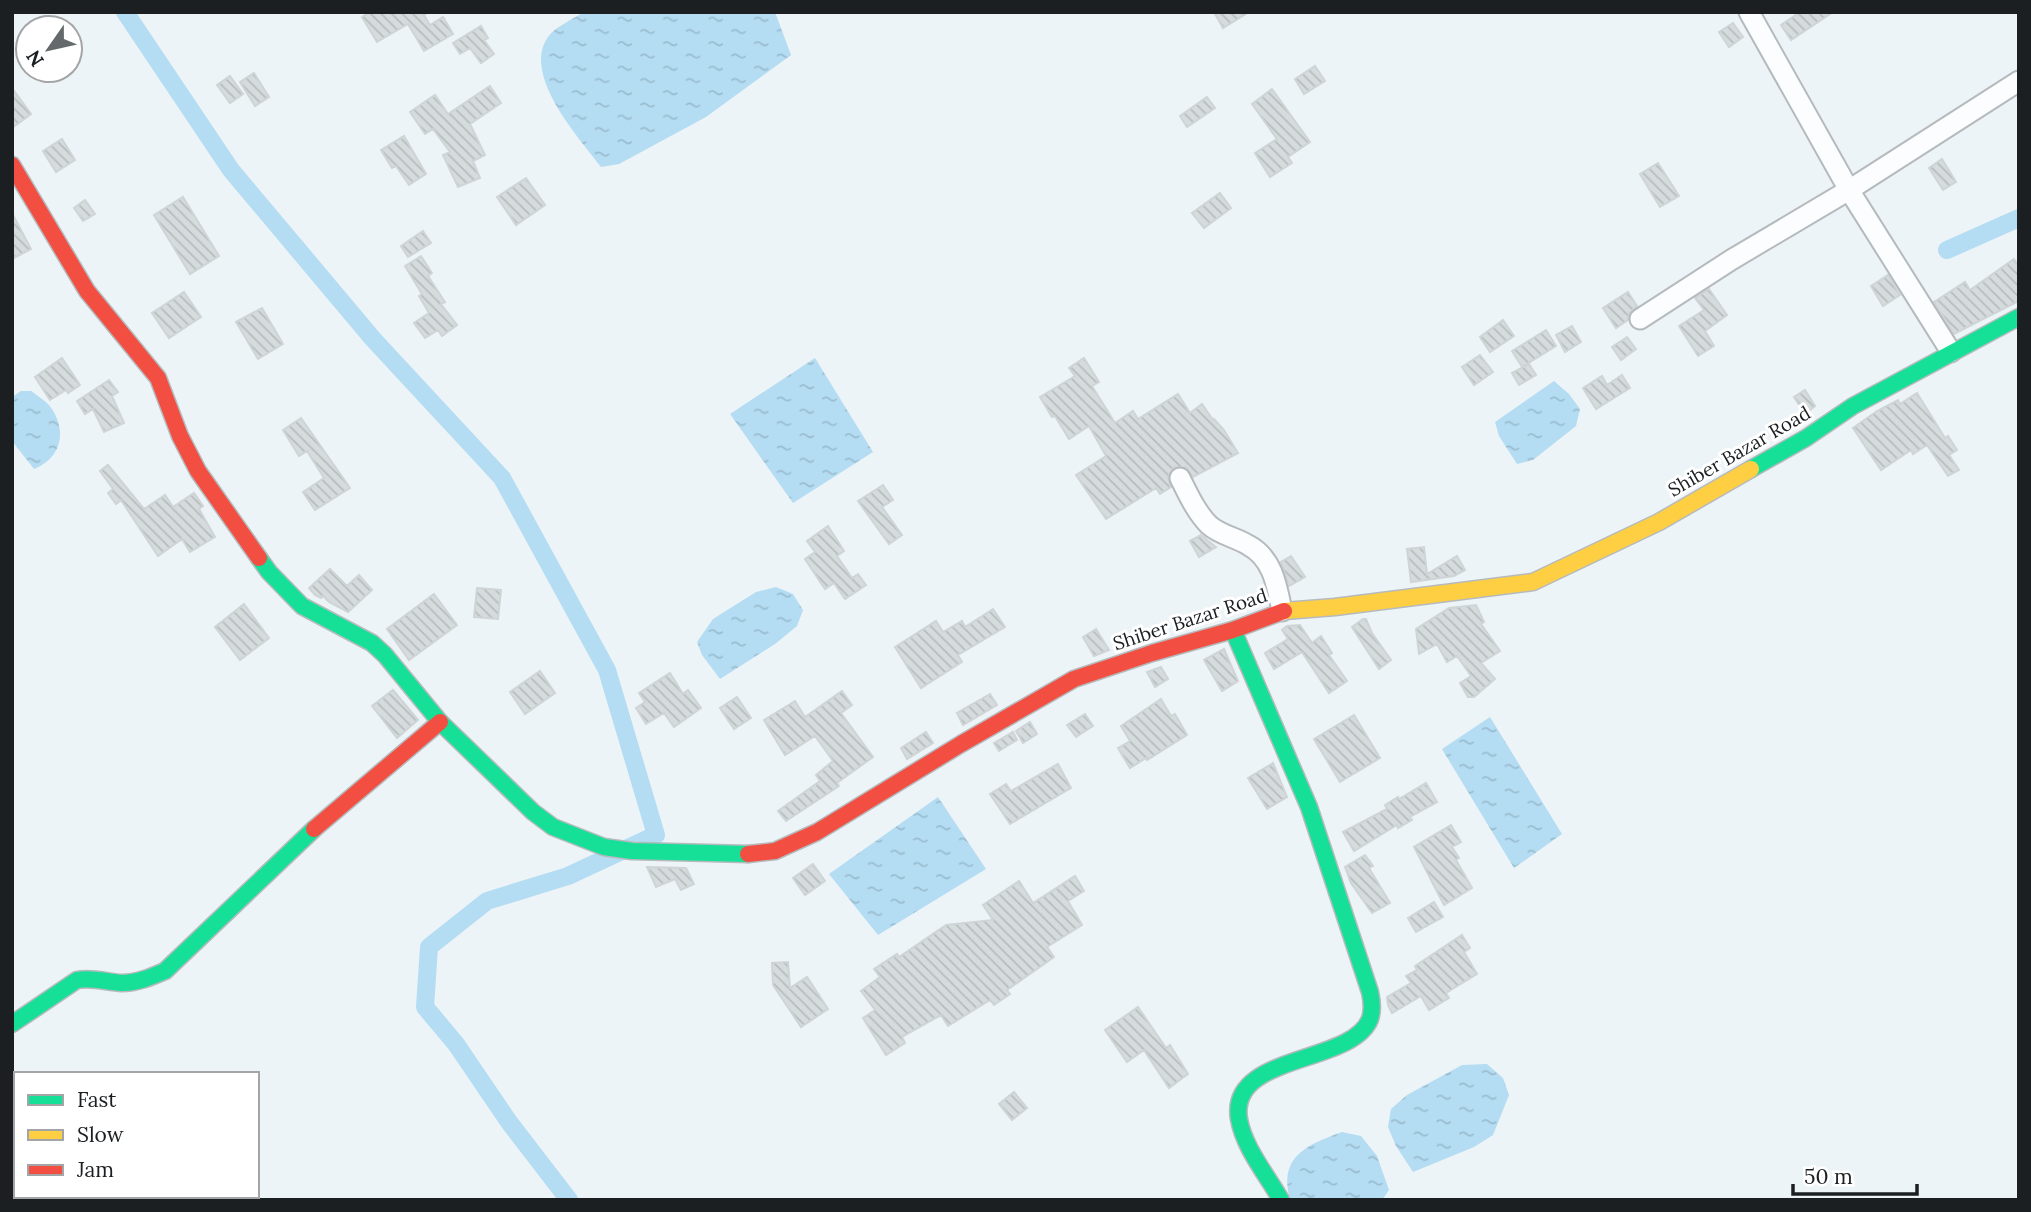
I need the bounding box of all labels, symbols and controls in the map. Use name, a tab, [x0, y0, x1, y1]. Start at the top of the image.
north arrow	[14, 14, 84, 84]
text: N	[21, 45, 49, 71]
street label: Shiber Bazar Road	[1663, 400, 1815, 502]
street label: Shiber Bazar Road	[1110, 583, 1270, 655]
legend	[14, 1072, 259, 1198]
text: Fast	[77, 1086, 117, 1113]
text: Slow	[77, 1121, 124, 1148]
scale bar	[1793, 1152, 1917, 1196]
text: Jam	[76, 1156, 114, 1183]
text: 50 m	[1804, 1163, 1853, 1190]

